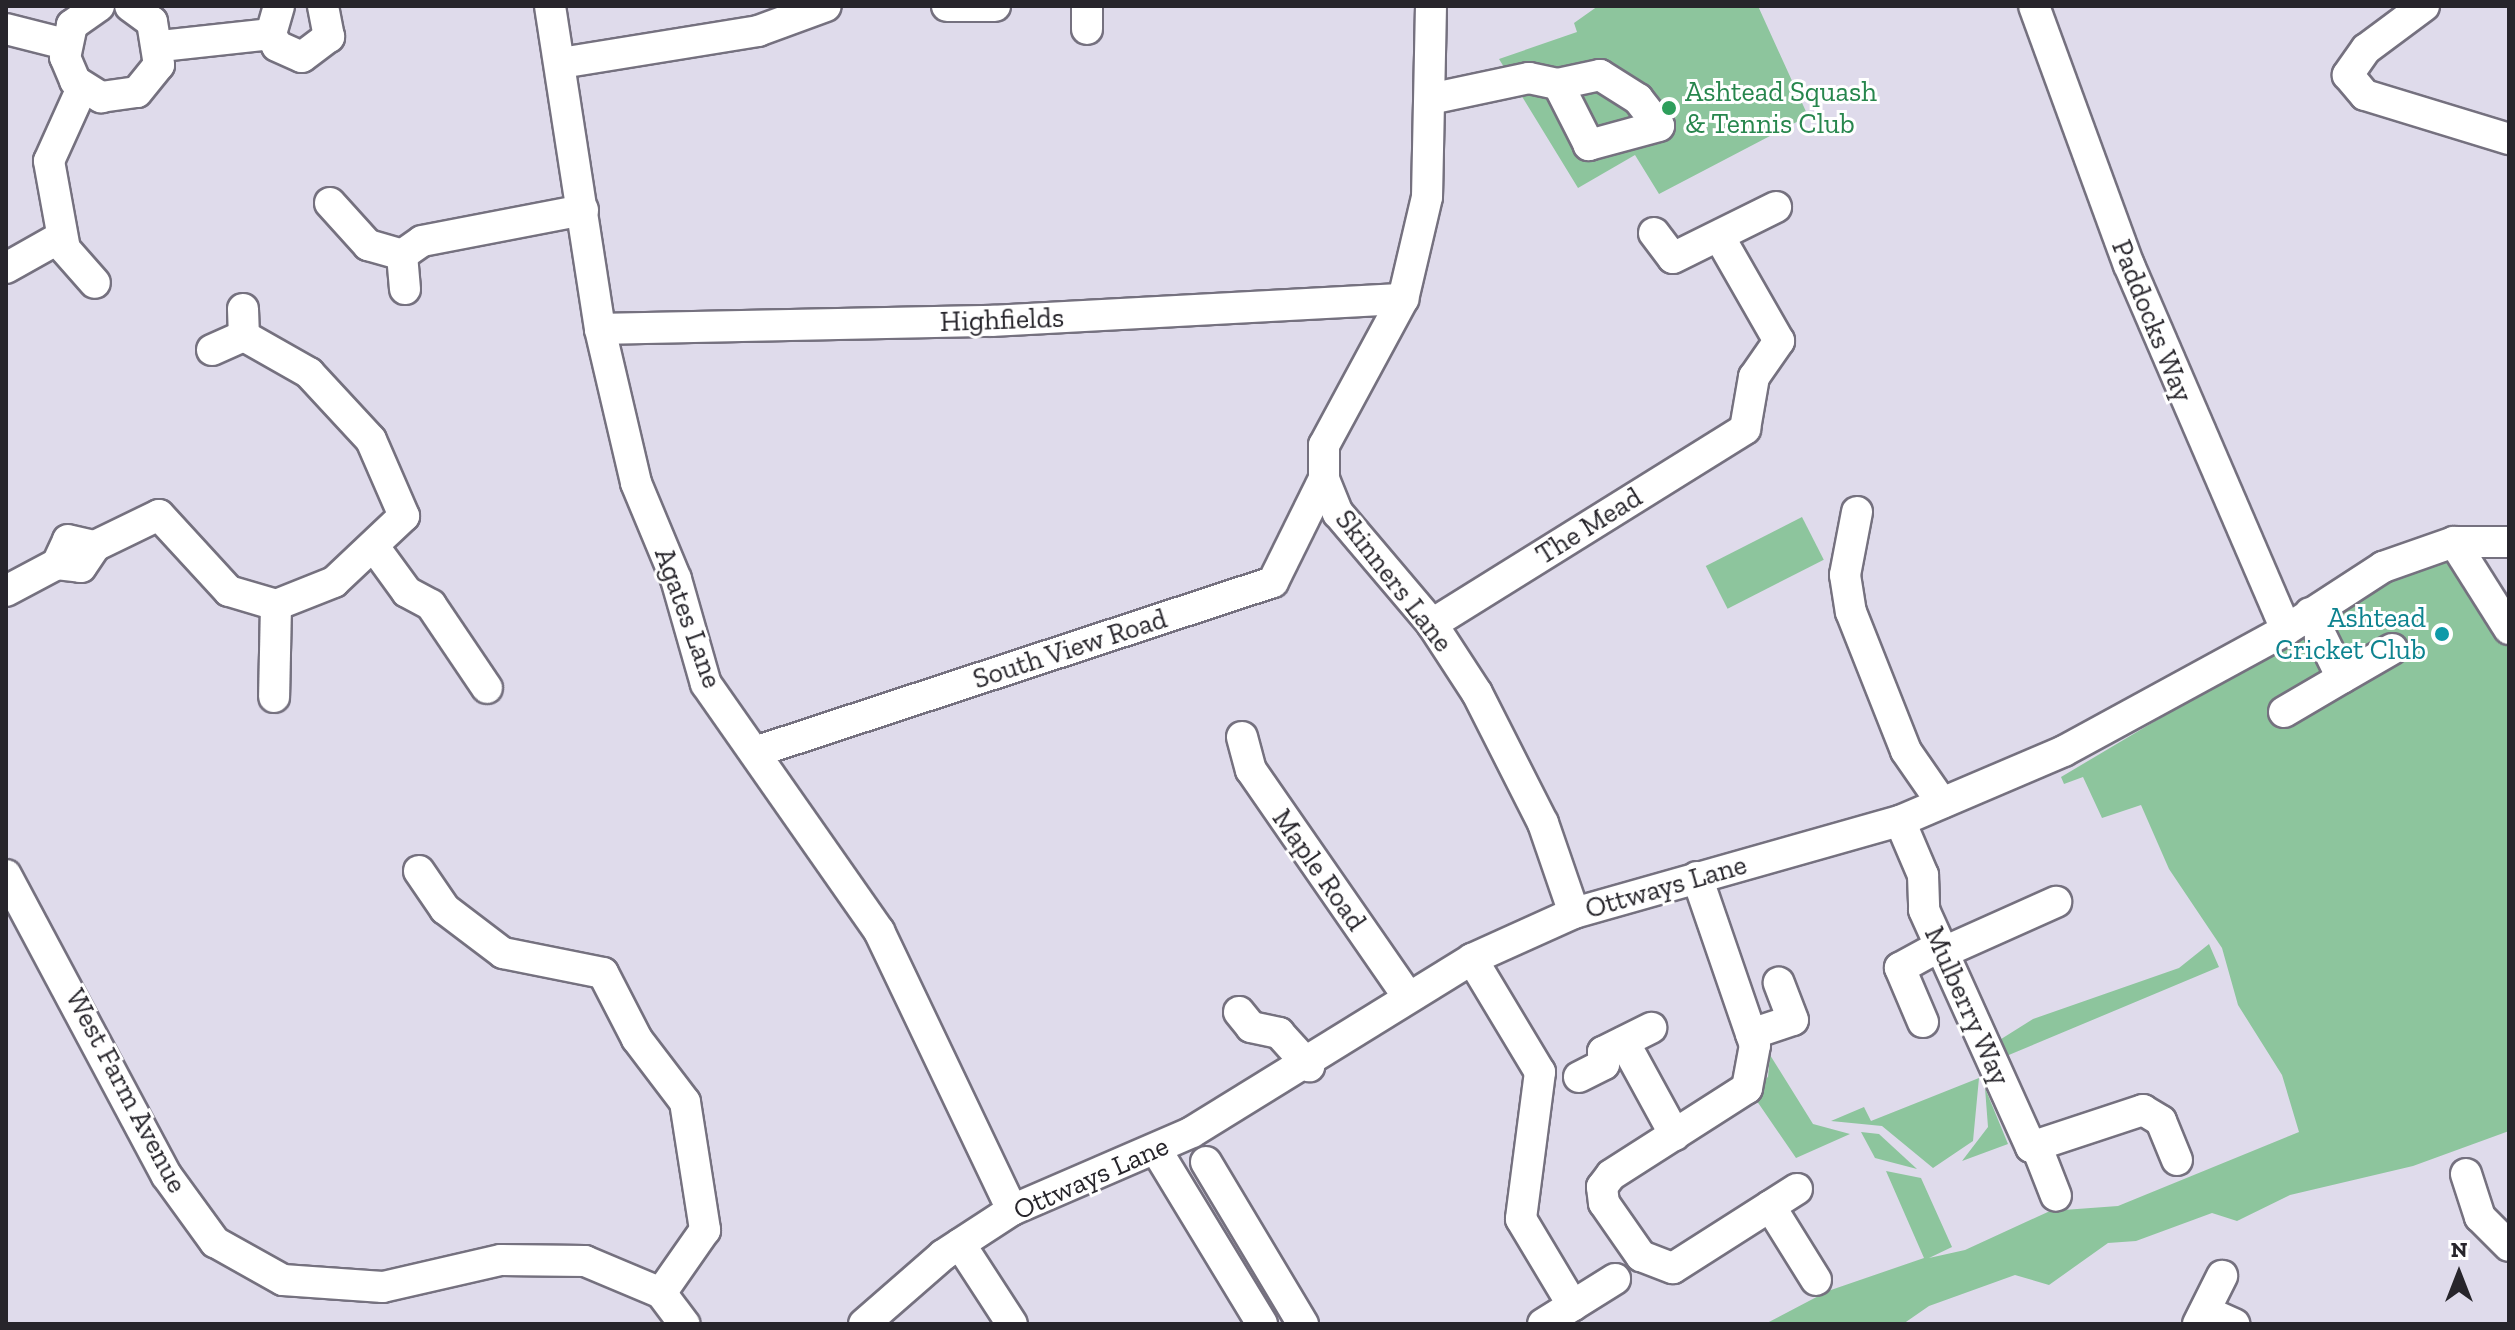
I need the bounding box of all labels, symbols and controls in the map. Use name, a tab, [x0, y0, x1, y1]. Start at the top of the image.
place label: Ashtead Squash & Tennis Club	[1685, 75, 1877, 141]
marker: Ashtead Squash & Tennis Club	[1660, 99, 1678, 117]
street label: Paddocks Way	[2104, 235, 2200, 407]
street label: Highfields	[939, 301, 1065, 339]
street label: The Mead	[1530, 480, 1648, 572]
street label: Skinners Lane	[1328, 503, 1460, 659]
street label: Agates Lane	[647, 543, 729, 693]
place label: Ashtead Cricket Club	[2275, 601, 2426, 667]
street label: South View Road	[968, 602, 1172, 696]
marker: Ashtead Cricket Club	[2433, 625, 2451, 643]
street label: Maple Road	[1265, 803, 1373, 937]
street label: Ottways Lane	[1582, 848, 1750, 926]
street label: Mulberry Way	[1917, 921, 2017, 1091]
street label: West Farm Avenue	[58, 983, 194, 1199]
street label: Ottways Lane	[1008, 1129, 1174, 1227]
north arrow	[2419, 1234, 2499, 1314]
text: N	[2451, 1236, 2467, 1263]

